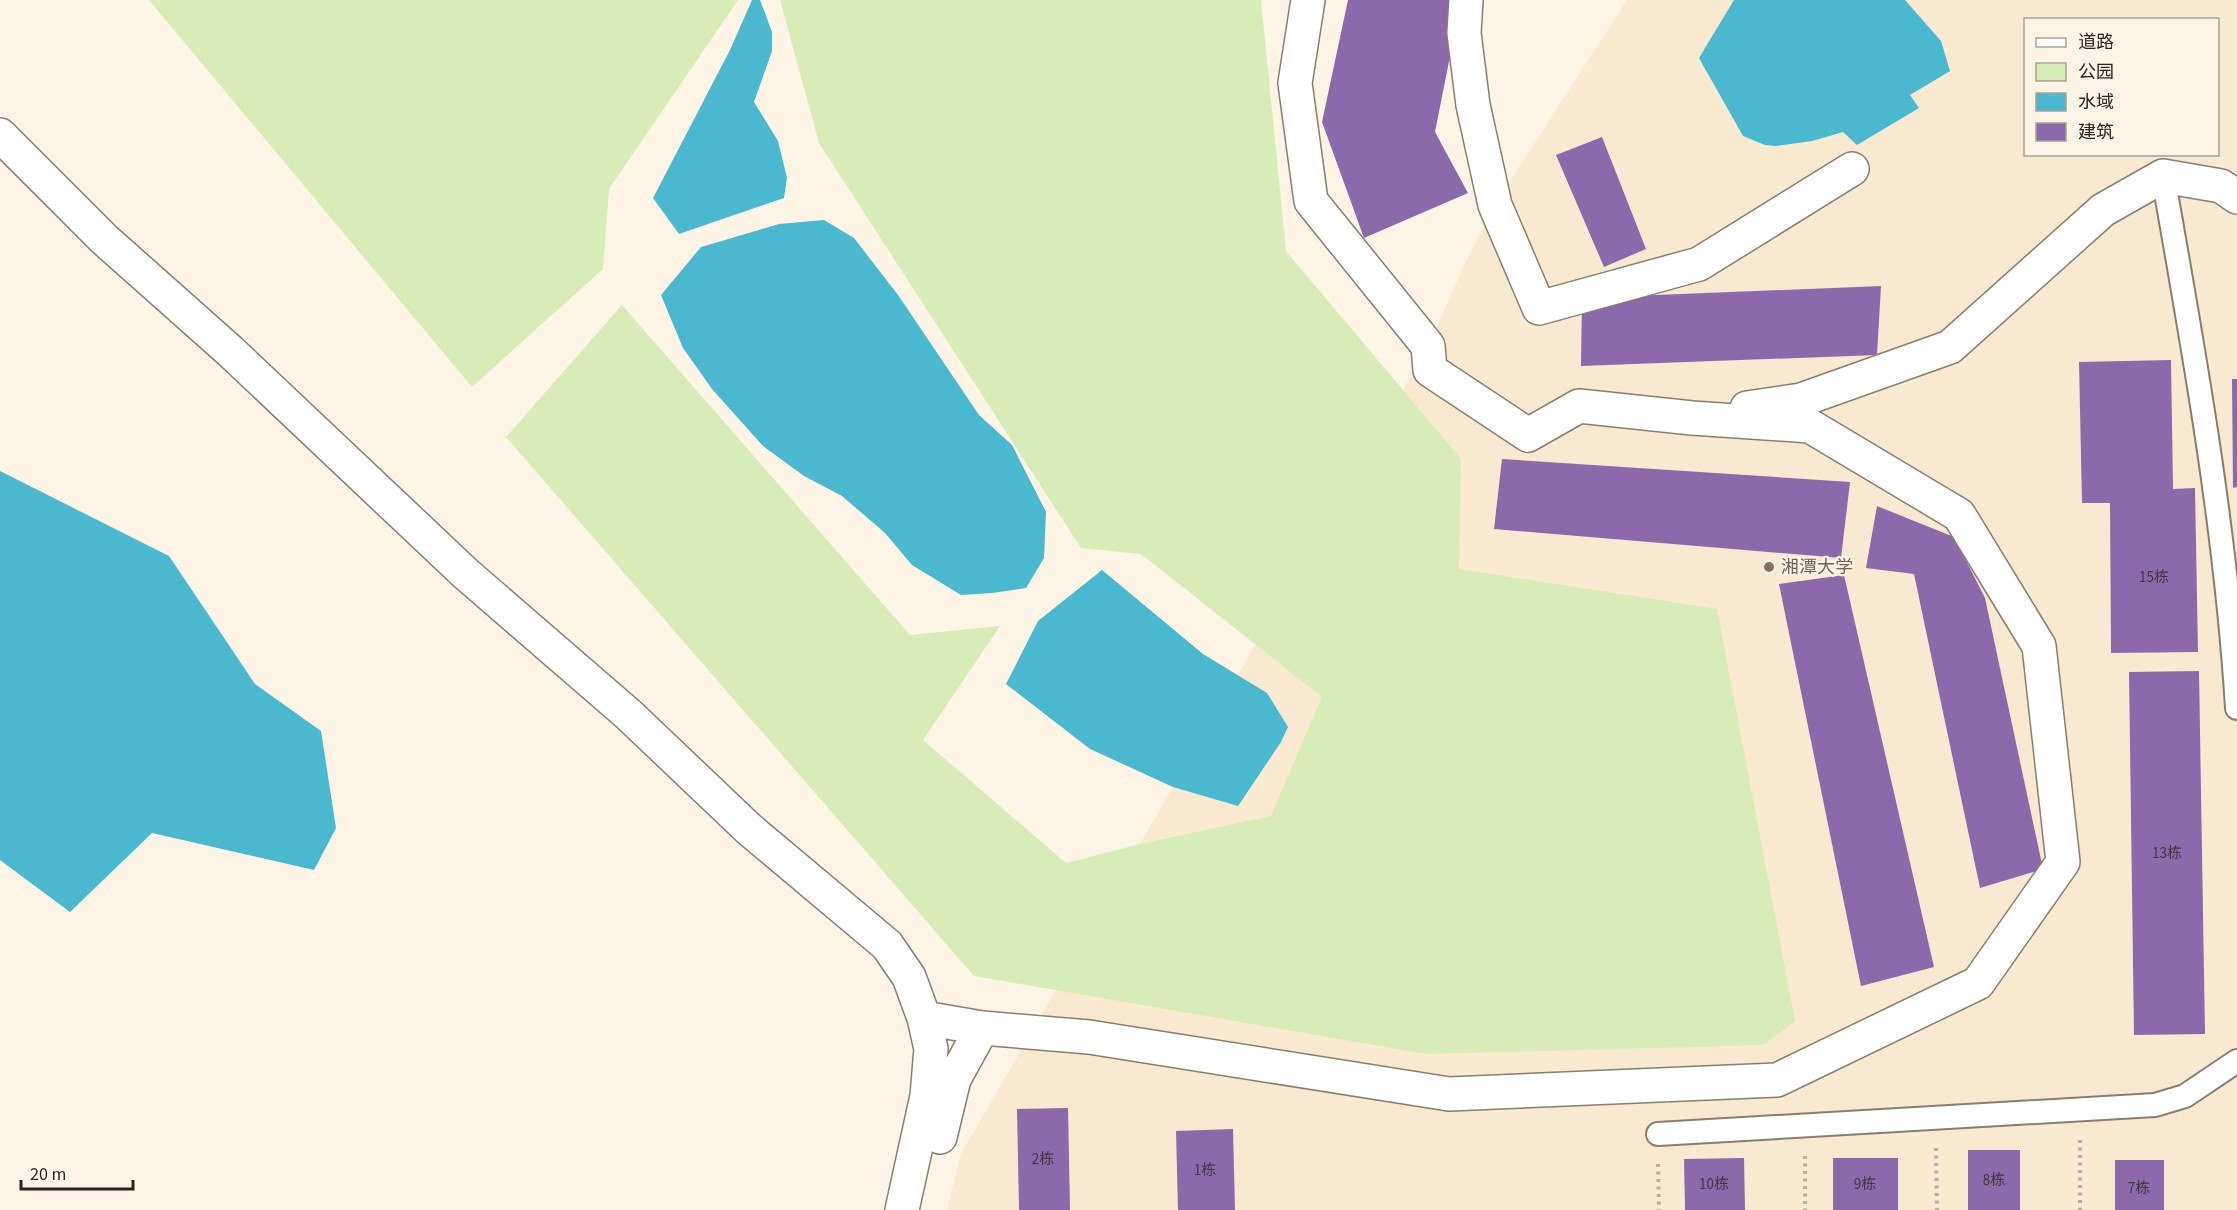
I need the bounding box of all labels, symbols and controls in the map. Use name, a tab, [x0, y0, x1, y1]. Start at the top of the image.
legend	[2024, 18, 2219, 156]
text: 道路	[2078, 30, 2114, 55]
text: 公园	[2078, 60, 2114, 85]
text: 水域	[2078, 90, 2114, 115]
text: 建筑	[2078, 120, 2114, 145]
place label: 湘潭大学	[1781, 555, 1853, 580]
marker: 湘潭大学	[1762, 560, 1776, 574]
house number: 15栋	[2139, 567, 2169, 588]
house number: 13栋	[2152, 843, 2182, 864]
house number: 2栋	[1032, 1149, 1054, 1170]
scale bar	[21, 1153, 134, 1191]
house number: 1栋	[1194, 1160, 1216, 1181]
text: 20 m	[30, 1162, 66, 1187]
house number: 8栋	[1983, 1170, 2005, 1191]
house number: 10栋	[1699, 1174, 1729, 1195]
house number: 9栋	[1854, 1174, 1876, 1195]
house number: 7栋	[2128, 1178, 2150, 1199]

